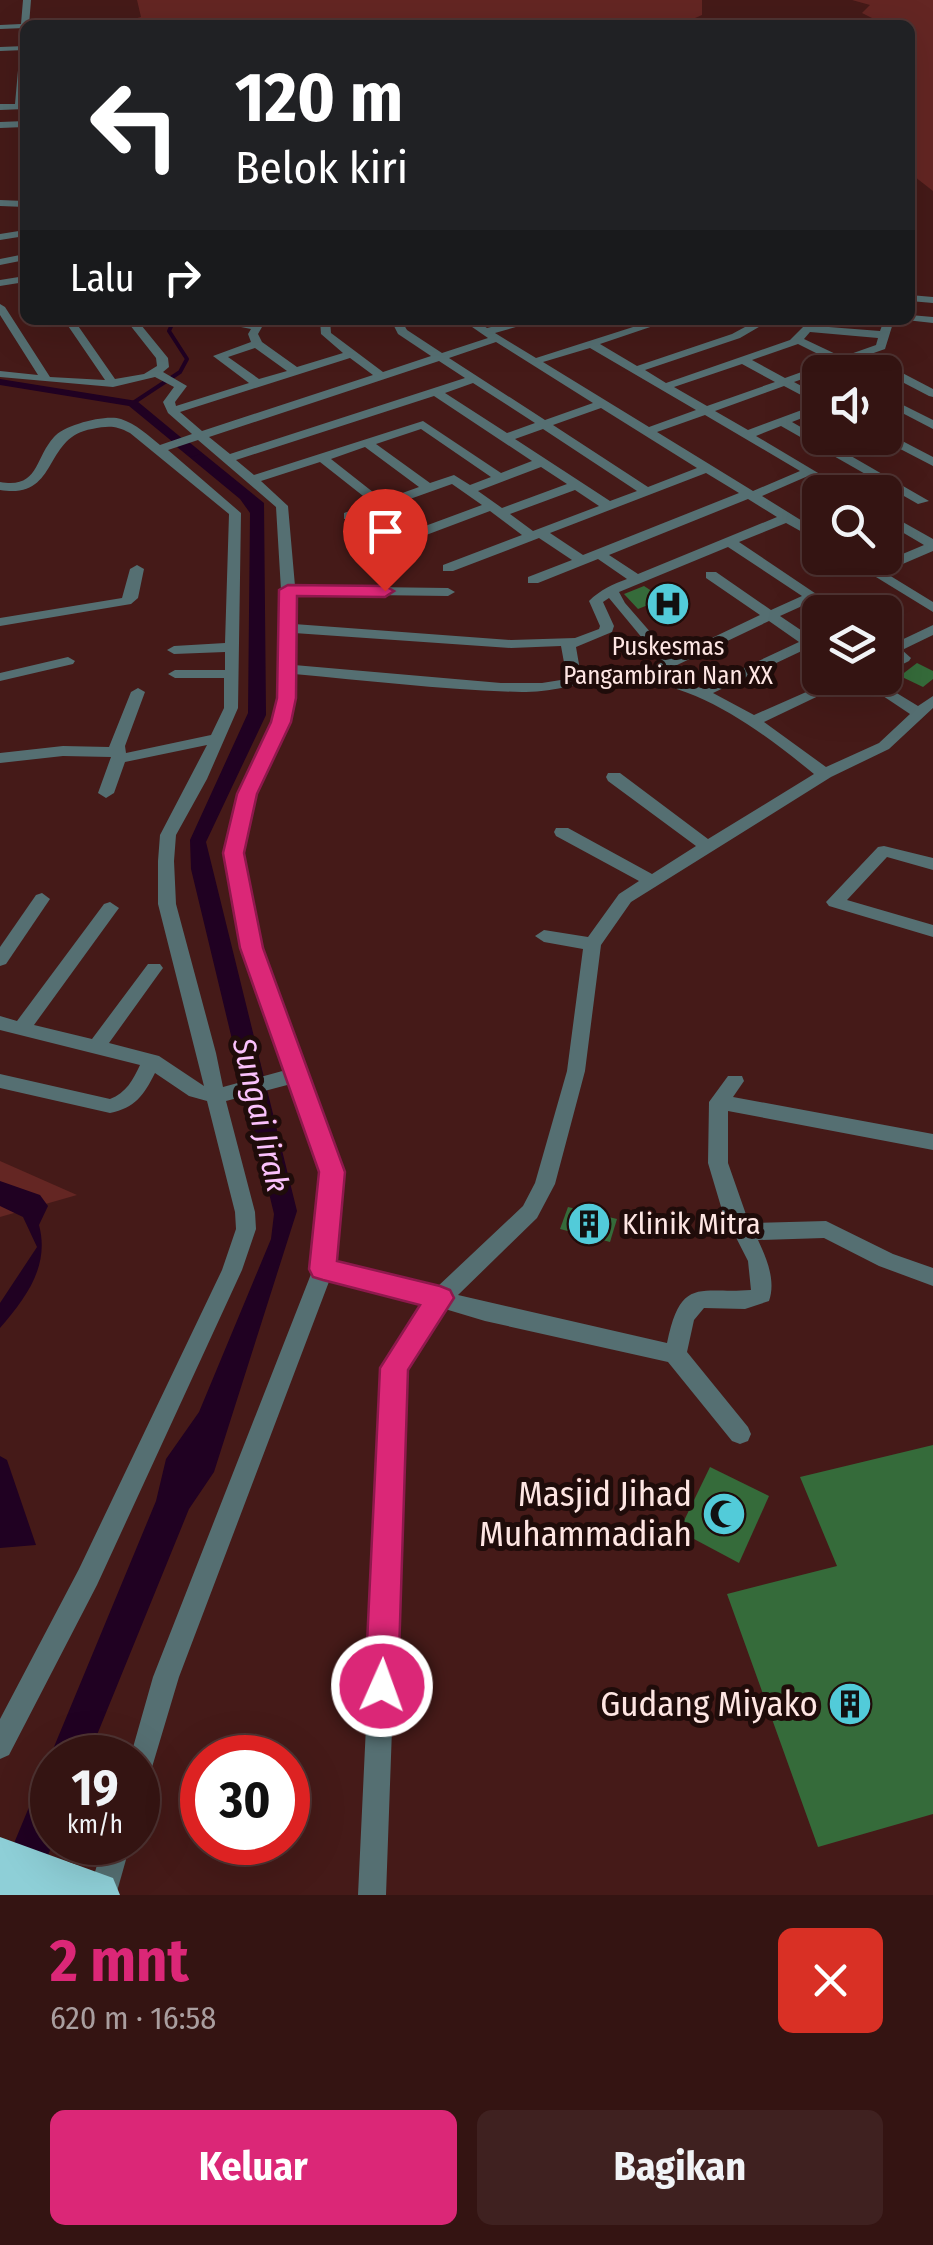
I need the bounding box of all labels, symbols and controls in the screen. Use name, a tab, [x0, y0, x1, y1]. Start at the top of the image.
text: 120 m	[235, 56, 403, 140]
icon: left	[70, 60, 200, 190]
text: Belok kiri	[235, 141, 408, 195]
icon: right	[155, 250, 210, 305]
text: Lalu	[70, 255, 135, 301]
map controls	[802, 355, 902, 695]
button: sound	[802, 355, 902, 455]
button: search	[802, 475, 902, 575]
pin	[343, 489, 428, 592]
icon: arrive	[358, 504, 413, 559]
hospital icon: Puskesmas Pangambiran Nan XX	[645, 581, 691, 627]
button: layers	[802, 595, 902, 695]
place label: Puskesmas Pangambiran Nan XX	[563, 632, 774, 691]
water label: Sungai Jirak	[225, 1033, 297, 1196]
building icon: Klinik Mitra	[566, 1201, 612, 1247]
place label: Klinik Mitra	[622, 1206, 761, 1242]
place label: Masjid Jihad Muhammadiah	[479, 1473, 692, 1555]
mosque icon: Masjid Jihad Muhammadiah	[701, 1491, 747, 1537]
position arrow	[330, 1634, 434, 1738]
building icon: Gudang Miyako	[827, 1681, 873, 1727]
place label: Gudang Miyako	[600, 1683, 818, 1725]
speed limit sign: 30	[180, 1735, 310, 1865]
text: 19	[71, 1758, 118, 1818]
text: km/h	[67, 1810, 123, 1840]
text: 2 mnt	[50, 1925, 189, 1997]
button: close	[778, 1928, 883, 2033]
text: 620 m · 16:58	[50, 1999, 216, 2037]
button: Keluar	[50, 2110, 457, 2225]
button: Bagikan	[477, 2110, 883, 2225]

